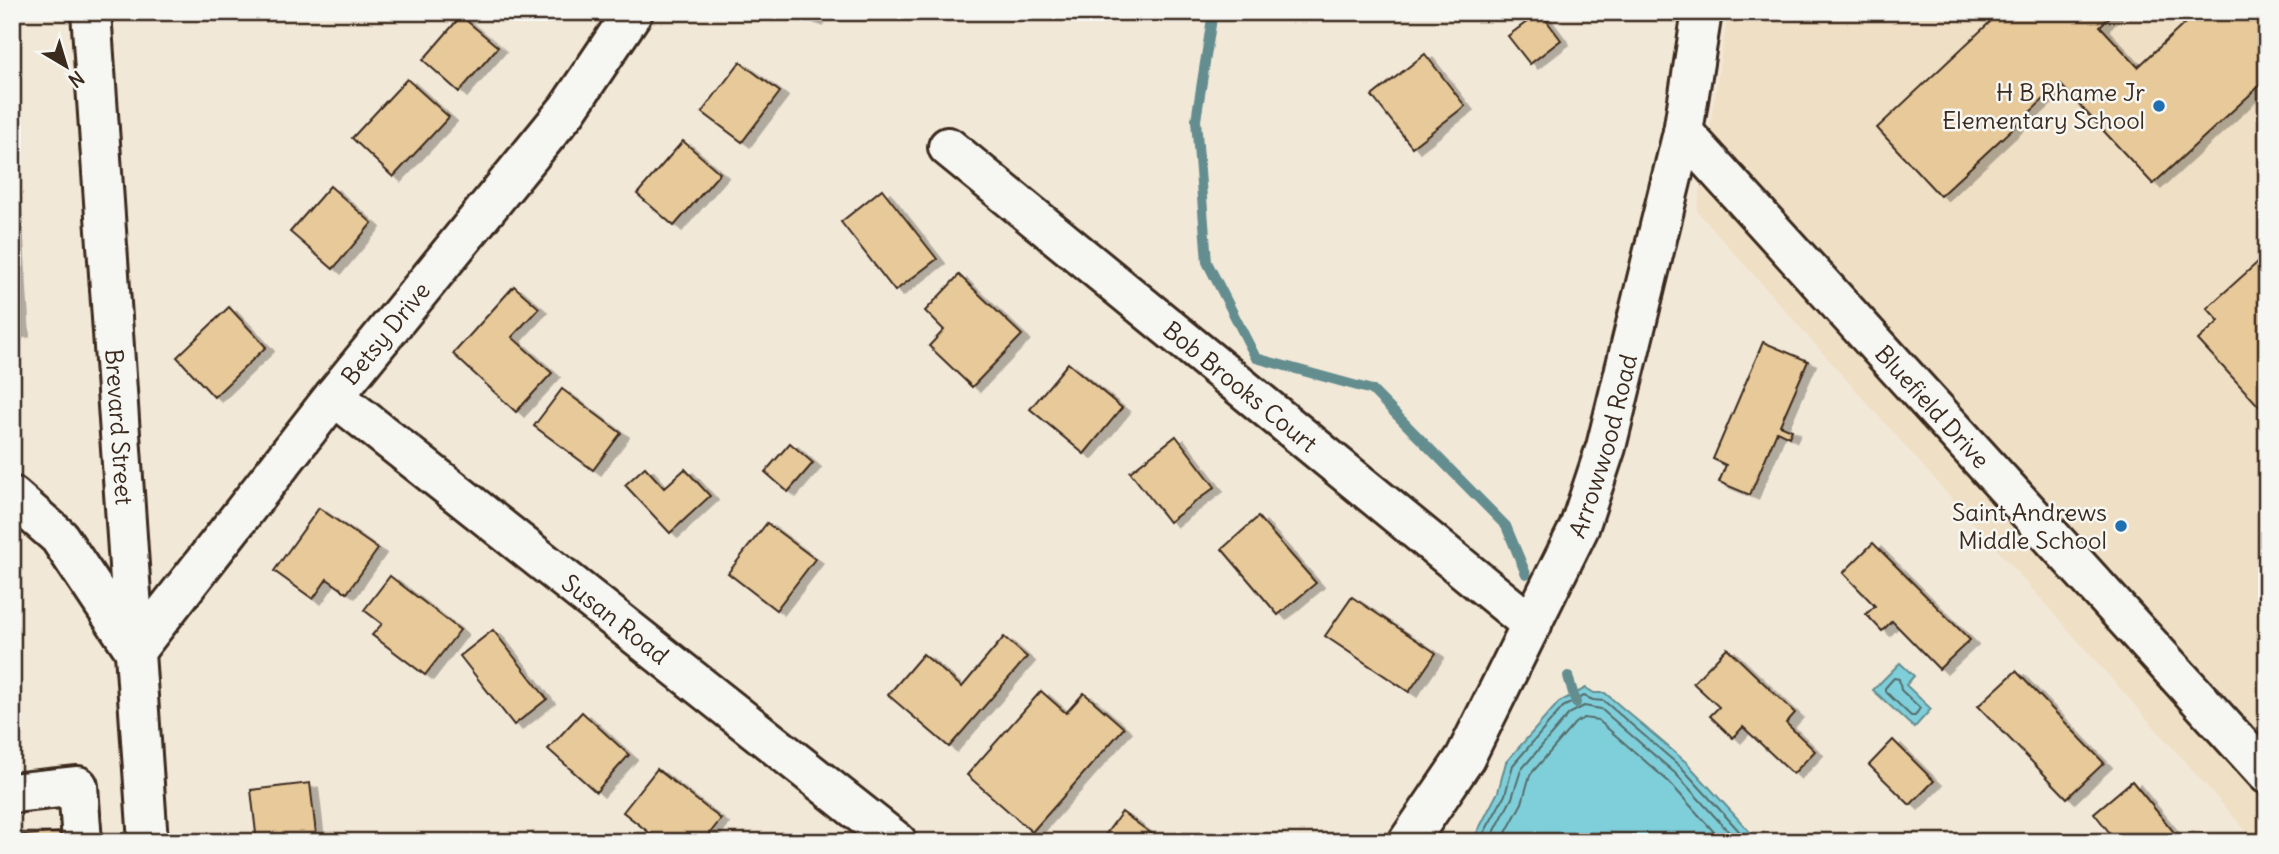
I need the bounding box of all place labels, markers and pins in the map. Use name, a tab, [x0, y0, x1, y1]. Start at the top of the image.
place label: H B Rhame Jr Elementary School	[1942, 77, 2145, 135]
marker: H B Rhame Jr Elementary School	[2151, 98, 2167, 114]
place label: Saint Andrews Middle School	[1952, 497, 2107, 555]
marker: Saint Andrews Middle School	[2113, 518, 2129, 534]

